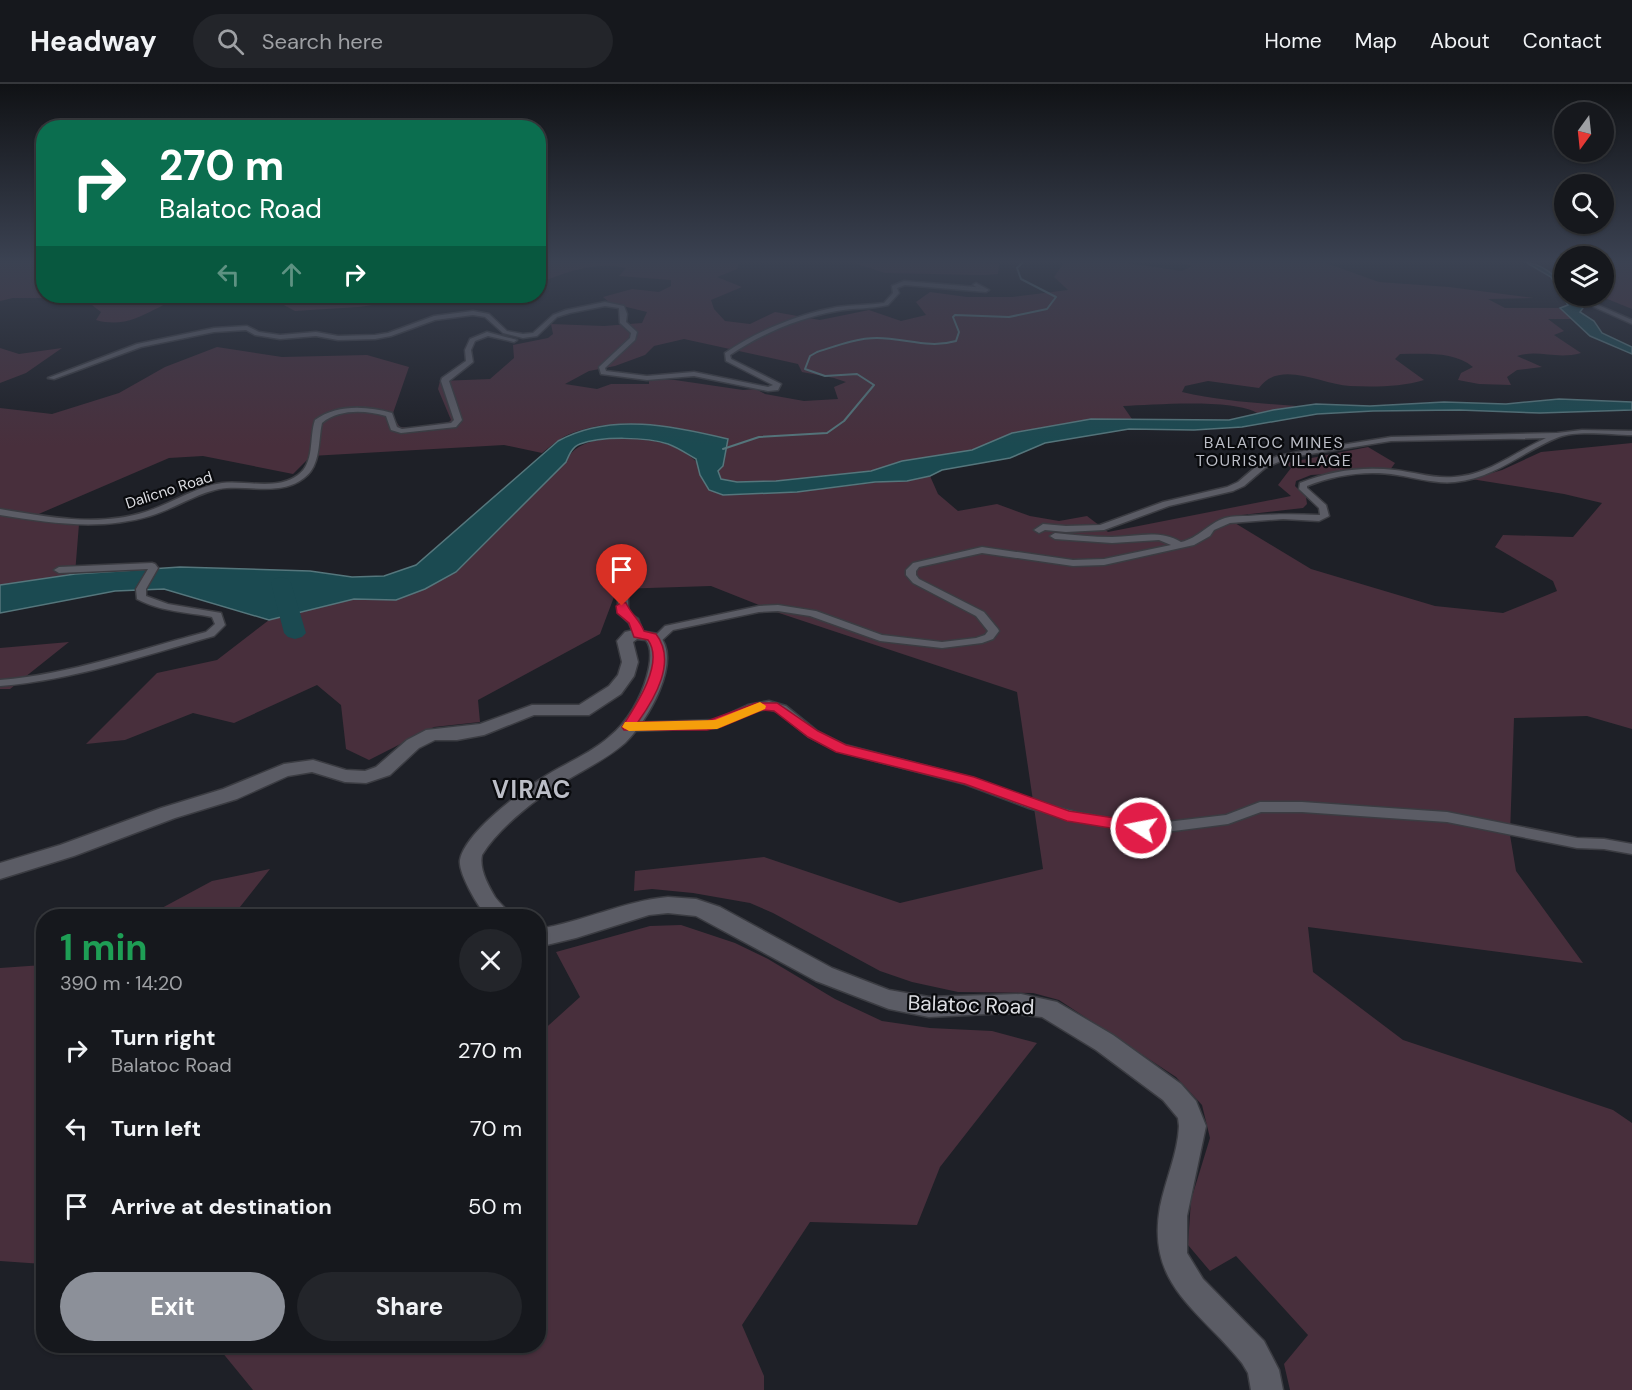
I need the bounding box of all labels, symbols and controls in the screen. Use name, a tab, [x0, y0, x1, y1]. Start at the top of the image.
search box	[193, 14, 613, 68]
text: Headway	[30, 23, 157, 60]
icon: search	[214, 25, 247, 58]
text: Search here	[262, 27, 383, 56]
text: Home	[1264, 27, 1322, 55]
text: Map	[1355, 27, 1397, 55]
text: About	[1430, 27, 1490, 55]
text: Contact	[1523, 27, 1602, 55]
north arrow	[1554, 102, 1614, 162]
map controls	[1554, 102, 1614, 306]
text: 270 m	[159, 138, 284, 193]
icon: right	[60, 144, 138, 222]
button: search	[1554, 174, 1614, 234]
text: Balatoc Road	[159, 191, 322, 226]
button: layers	[1554, 246, 1614, 306]
icon: left	[212, 258, 245, 291]
icon: ahead	[275, 258, 308, 291]
icon: right	[338, 258, 371, 291]
district label: BALATOC MINES TOURISM VILLAGE	[1196, 432, 1352, 471]
street label: Dalicno Road	[123, 467, 215, 513]
pin	[596, 544, 647, 606]
icon: arrive	[605, 553, 638, 586]
district label: VIRAC	[492, 774, 572, 805]
position arrow	[1109, 796, 1173, 860]
text: 1 min	[60, 924, 148, 971]
button: close	[459, 929, 522, 992]
text: 390 m · 14:20	[60, 970, 183, 996]
street label: Balatoc Road	[907, 989, 1035, 1021]
text: Turn right	[111, 1023, 216, 1052]
icon: right	[60, 1034, 93, 1067]
text: 270 m	[458, 1036, 522, 1065]
text: Balatoc Road	[111, 1052, 232, 1078]
icon: left	[60, 1112, 93, 1145]
text: Turn left	[111, 1114, 201, 1143]
text: 70 m	[470, 1114, 522, 1143]
icon: arrive	[60, 1190, 93, 1223]
text: Arrive at destination	[111, 1192, 332, 1221]
text: 50 m	[468, 1192, 522, 1221]
button: Exit	[60, 1272, 285, 1341]
button: Share	[297, 1272, 522, 1341]

